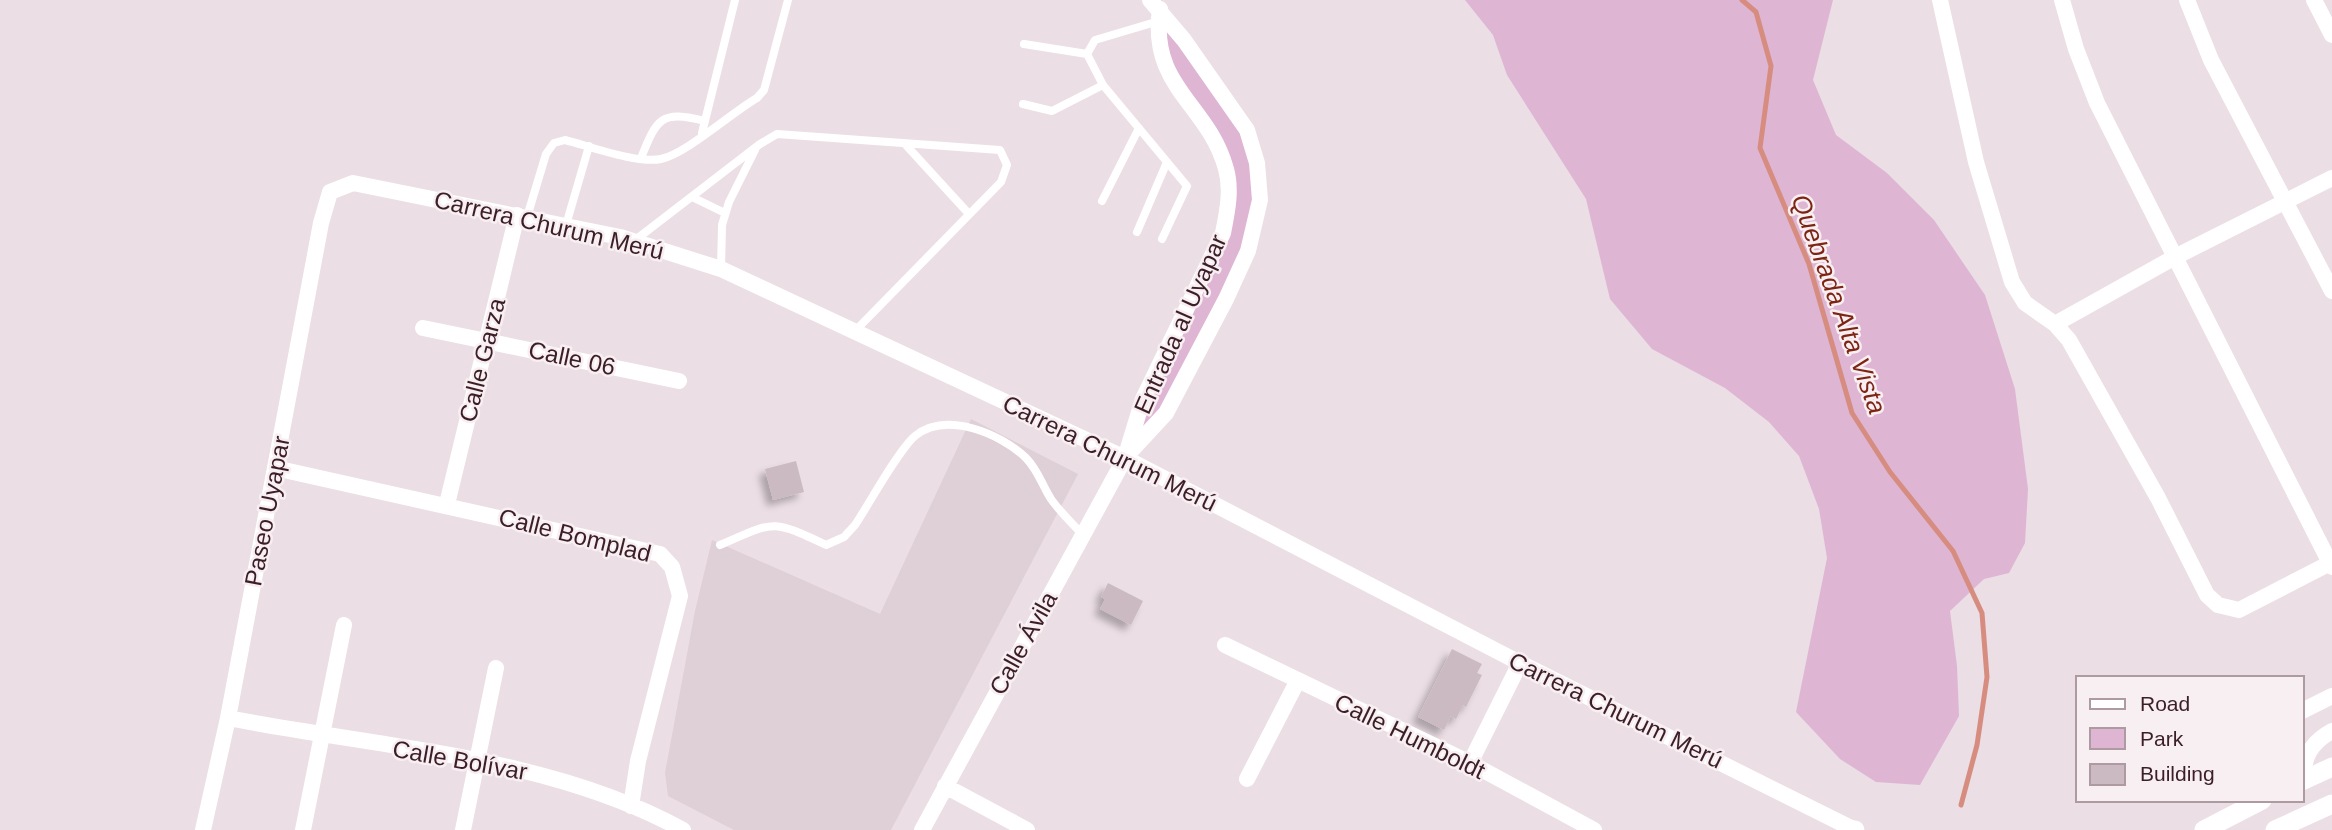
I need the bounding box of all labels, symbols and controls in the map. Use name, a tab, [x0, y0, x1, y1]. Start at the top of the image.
street label: Carrera Churum Merú	[432, 185, 666, 265]
water label: Quebrada Alta Vista	[1785, 190, 1893, 418]
street label: Entrada al Uyapar	[1128, 230, 1232, 418]
street label: Calle Garza	[454, 295, 511, 425]
street label: Calle 06	[526, 336, 618, 380]
street label: Carrera Churum Merú	[999, 389, 1221, 517]
street label: Paseo Uyapar	[239, 434, 295, 588]
street label: Calle Bomplad	[496, 503, 654, 567]
street label: Calle Ávila	[984, 586, 1063, 699]
street label: Carrera Churum Merú	[1505, 646, 1727, 774]
legend	[2076, 676, 2304, 802]
street label: Calle Humboldt	[1330, 688, 1490, 784]
text: Road	[2140, 692, 2190, 715]
text: Park	[2140, 727, 2184, 750]
street label: Calle Bolívar	[391, 735, 529, 785]
text: Building	[2140, 762, 2215, 785]

